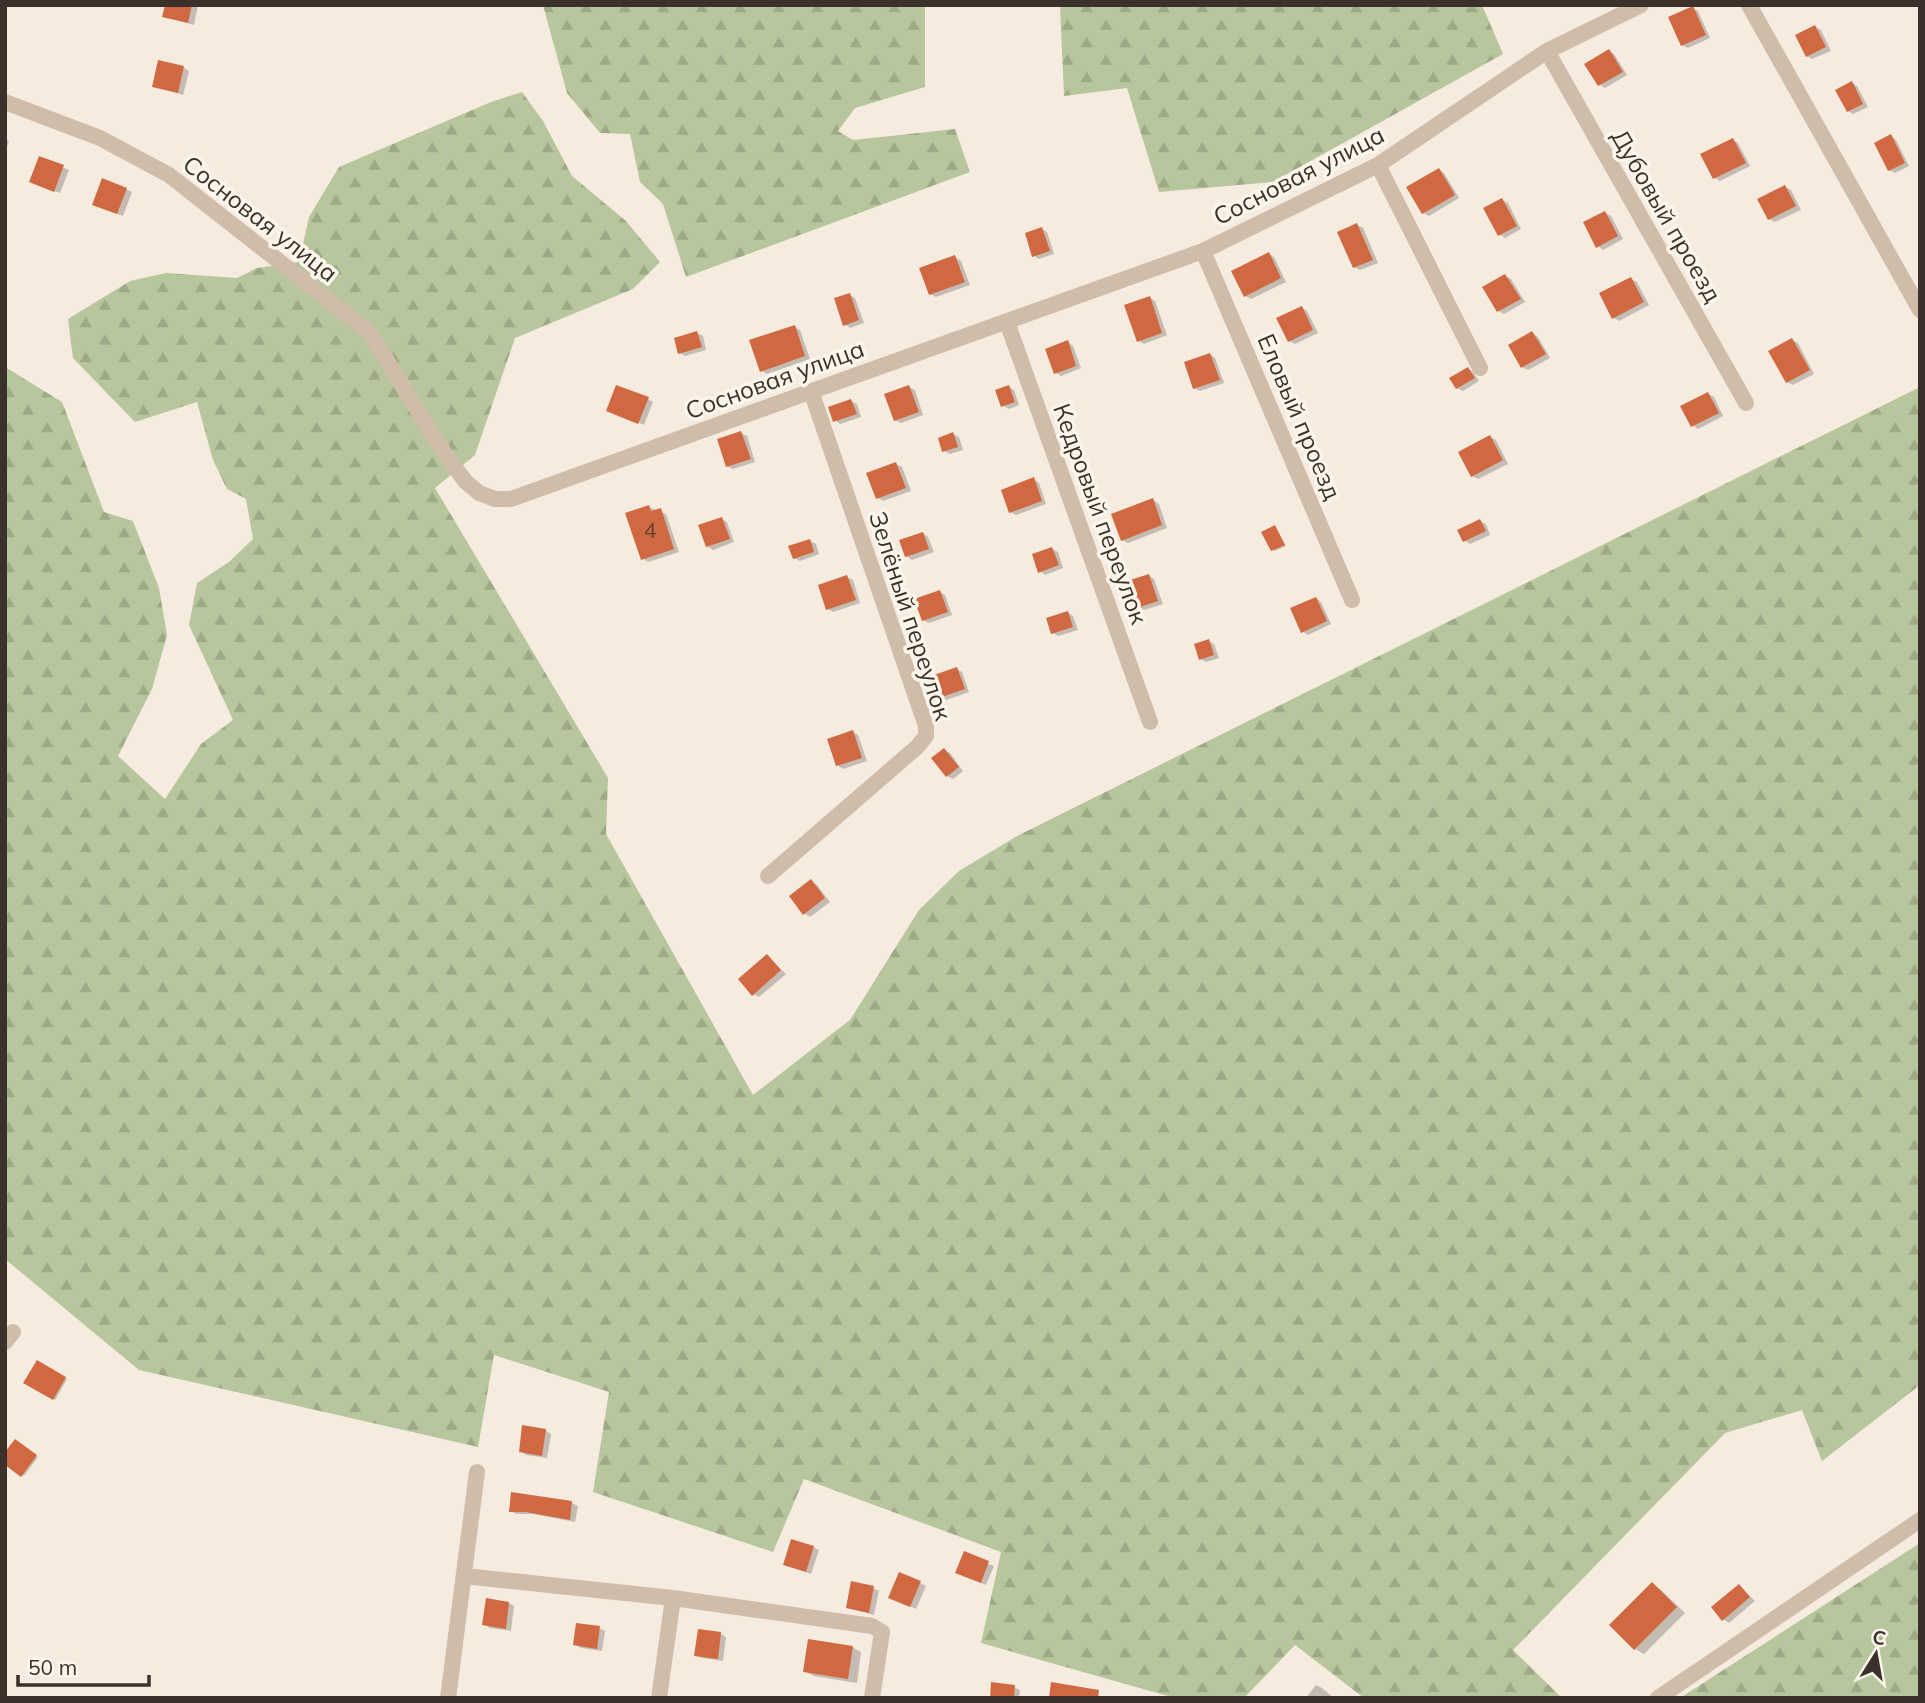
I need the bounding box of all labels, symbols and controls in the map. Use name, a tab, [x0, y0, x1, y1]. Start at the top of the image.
street label: Сосновая улица	[1208, 119, 1389, 231]
street label: Дубовый проезд	[1605, 124, 1729, 307]
street label: Сосновая улица	[177, 149, 344, 288]
street label: Еловый проезд	[1252, 329, 1348, 504]
street label: Сосновая улица	[681, 333, 868, 425]
street label: Кедровый переулок	[1047, 399, 1155, 628]
street label: Зелёный переулок	[863, 508, 959, 724]
house number: 4	[644, 517, 657, 543]
north arrow	[1841, 1619, 1911, 1689]
text: С	[1871, 1624, 1888, 1650]
scale bar	[18, 1644, 149, 1688]
text: 50 m	[28, 1654, 77, 1680]

